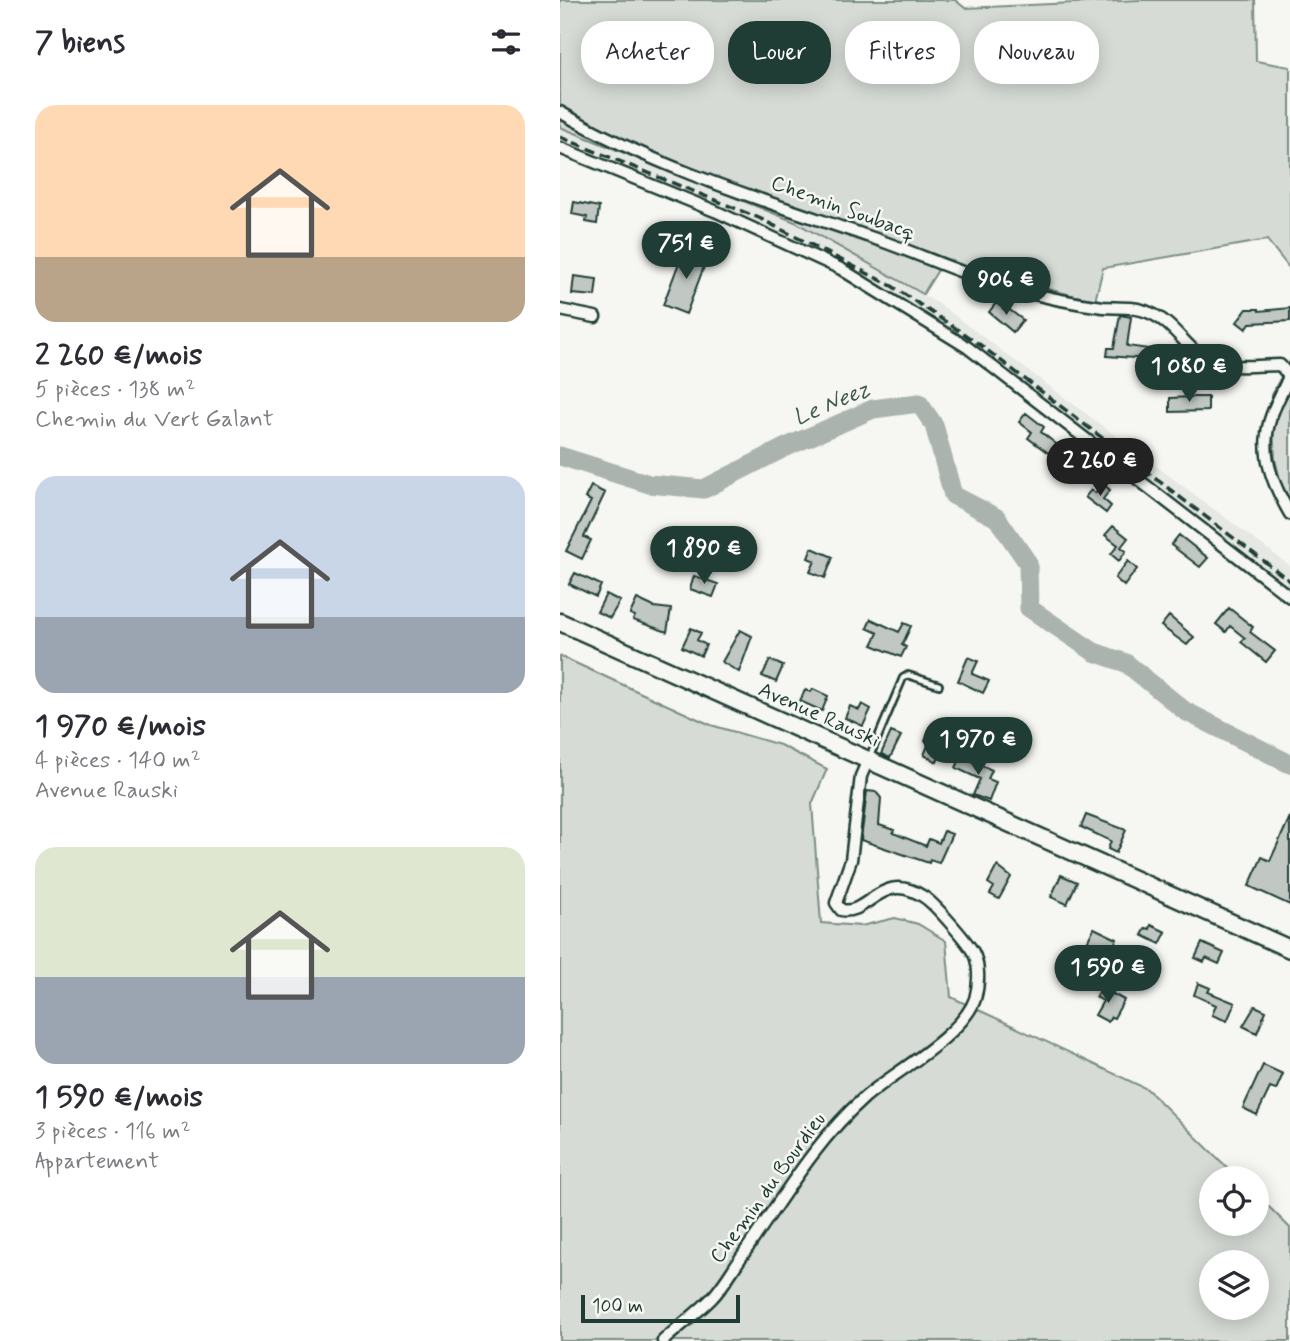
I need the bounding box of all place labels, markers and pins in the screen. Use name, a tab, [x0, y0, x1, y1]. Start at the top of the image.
pin: 751 €	[637, 222, 735, 281]
pin: 906 €	[957, 258, 1055, 317]
pin: 1 080 €	[1124, 344, 1254, 404]
pin: 2 260 €	[1035, 438, 1165, 498]
pin: 1 890 €	[639, 526, 769, 586]
pin: 1 970 €	[913, 718, 1043, 777]
pin: 1 590 €	[1043, 946, 1173, 1005]

